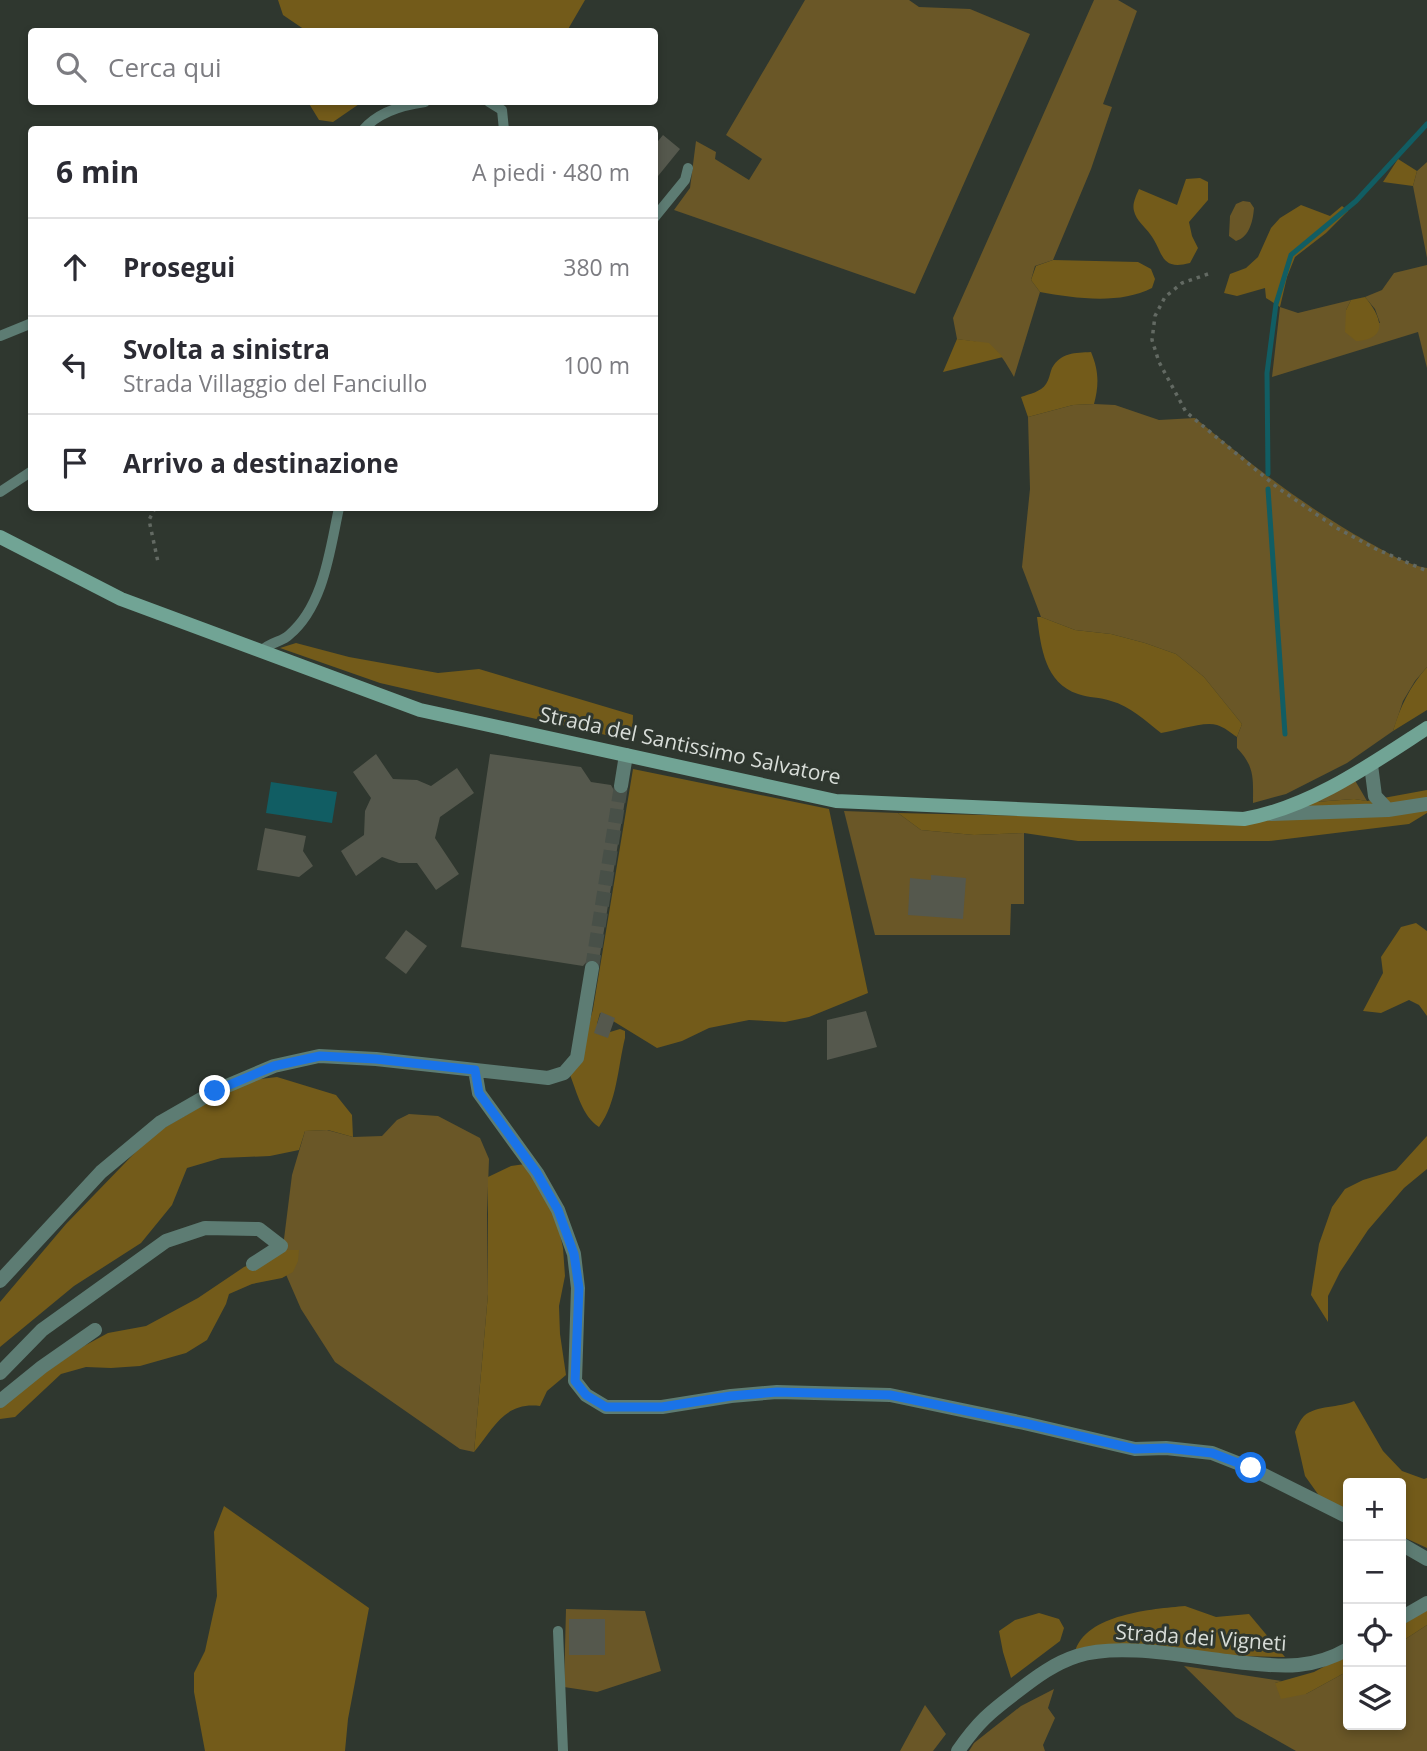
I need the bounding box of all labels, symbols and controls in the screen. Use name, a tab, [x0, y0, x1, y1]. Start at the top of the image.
search box	[28, 28, 658, 105]
icon: search	[52, 48, 90, 86]
text: Cerca qui	[108, 49, 222, 85]
text: 6 min	[56, 151, 139, 192]
text: A piedi · 480 m	[472, 156, 630, 188]
icon: ahead	[56, 248, 94, 286]
text: Prosegui	[123, 249, 235, 285]
text: 380 m	[563, 251, 630, 283]
text: Svolta a sinistra	[123, 331, 330, 367]
icon: left	[56, 346, 94, 384]
text: 100 m	[563, 349, 630, 381]
text: Strada Villaggio del Fanciullo	[123, 367, 427, 399]
icon: arrive	[56, 444, 94, 482]
text: Arrivo a destinazione	[123, 445, 399, 481]
street label: Strada del Santissimo Salvatore	[537, 699, 843, 791]
route end	[199, 1075, 230, 1106]
route start	[1235, 1452, 1266, 1483]
map controls	[1343, 1478, 1406, 1730]
button: +	[1343, 1478, 1406, 1541]
button: −	[1343, 1541, 1406, 1604]
button: locate	[1343, 1604, 1406, 1667]
street label: Strada dei Vigneti	[1115, 1617, 1287, 1657]
button: layers	[1343, 1667, 1406, 1730]

